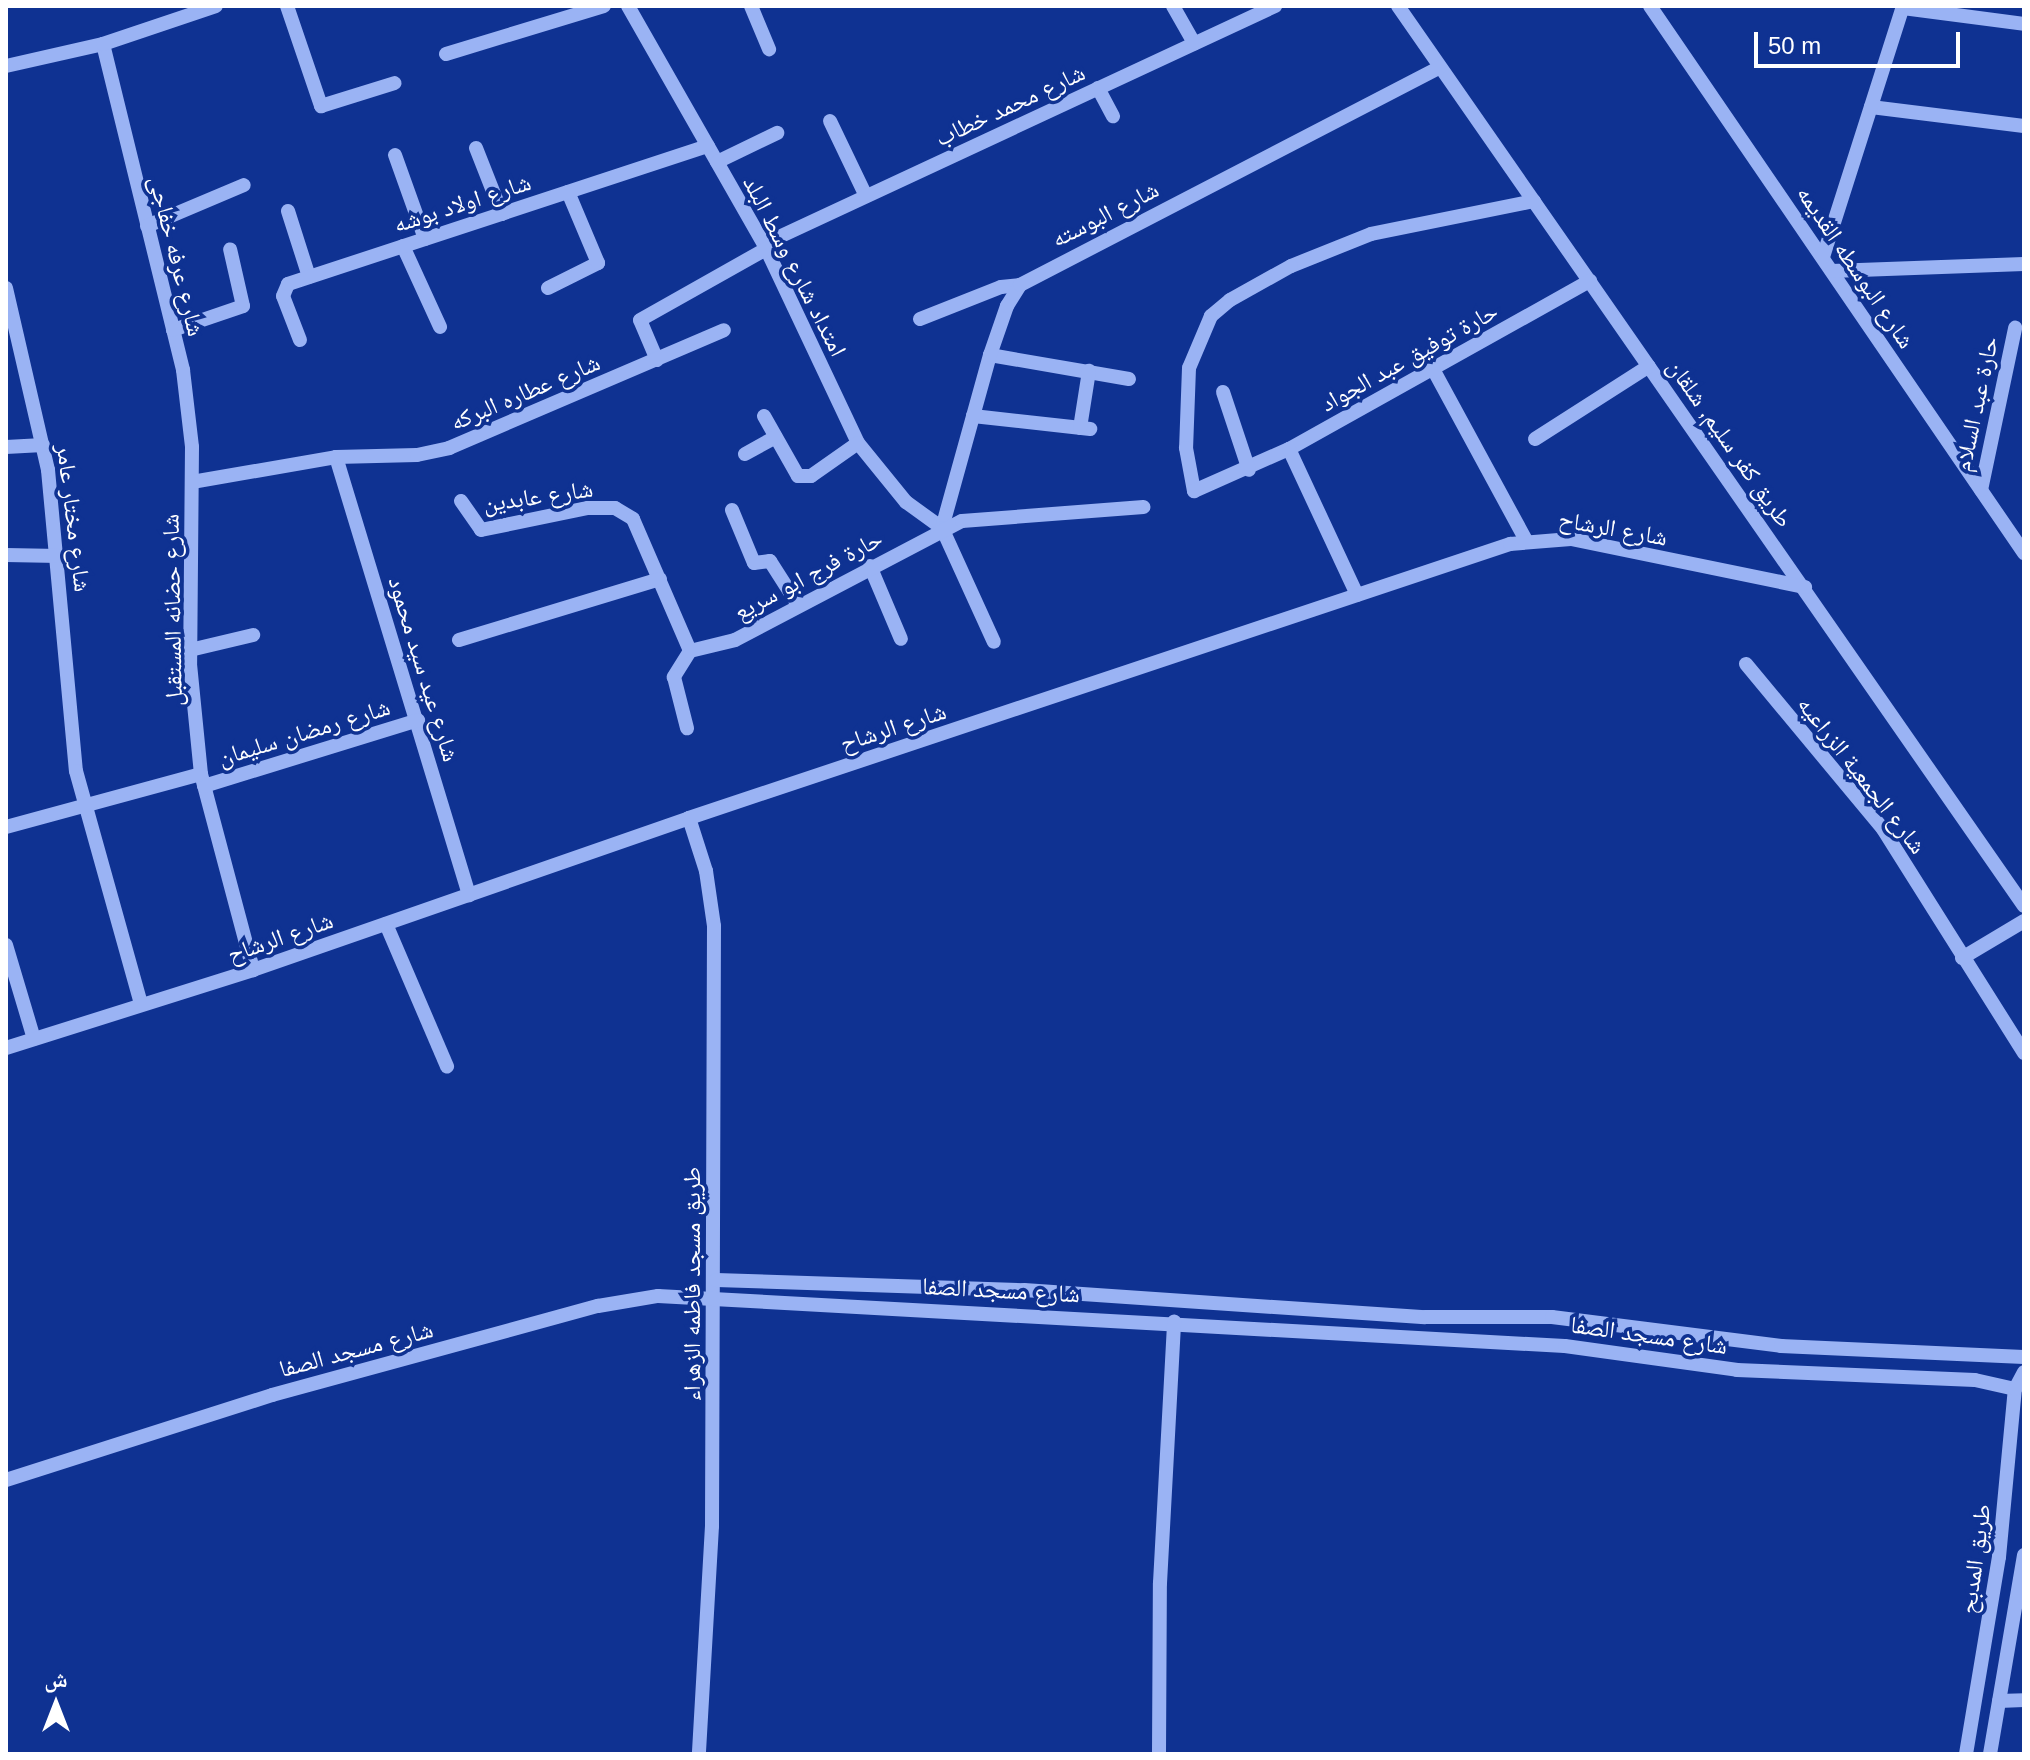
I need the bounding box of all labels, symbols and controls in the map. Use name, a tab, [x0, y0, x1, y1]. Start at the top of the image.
scale bar	[1758, 16, 1964, 66]
text: 50 m	[1768, 32, 1821, 59]
street label: شارع محمد خطاب	[930, 58, 1090, 152]
street label: شارع اولاد بوشه	[390, 167, 534, 239]
street label: امتداد شارع وسط البلد	[737, 171, 853, 361]
street label: شارع عرفه خفاجى	[143, 173, 211, 339]
street label: شارع البوسته	[1047, 175, 1163, 253]
street label: شارع البوسطه القديمه	[1791, 180, 1921, 354]
street label: حارة توفيق عبد الجواد	[1315, 296, 1503, 418]
street label: حارة عبد السلام	[1948, 334, 2004, 474]
street label: شارع عطاره البركه	[446, 348, 604, 436]
street label: طريق كفر سليم, شلقان	[1661, 353, 1799, 533]
street label: شارع مختار عامر	[51, 442, 97, 594]
street label: شارع عابدين	[481, 474, 595, 518]
street label: شارع الرشاح	[1556, 504, 1670, 552]
street label: شارع حضانه المستقبل	[156, 514, 188, 706]
street label: حارة فرج ابو سريع	[729, 524, 887, 626]
street label: شارع عيد سيد محمود	[382, 573, 466, 765]
street label: شارع الجمعية الزراعيه	[1791, 690, 1933, 860]
street label: شارع رمضان سليمان	[215, 692, 393, 772]
street label: شارع الرشاح	[836, 696, 950, 758]
street label: شارع الرشاح	[223, 905, 337, 969]
street label: طريق مسجد فاطمه الزهراء	[678, 1167, 706, 1401]
street label: شارع مسجد الصفا	[921, 1271, 1081, 1309]
street label: شارع مسجد الصفا	[1569, 1310, 1729, 1360]
street label: شارع مسجد الصفا	[276, 1315, 436, 1383]
street label: طريق المدبح	[1953, 1502, 1997, 1616]
north arrow	[16, 1664, 96, 1744]
text: ش	[44, 1667, 68, 1692]

